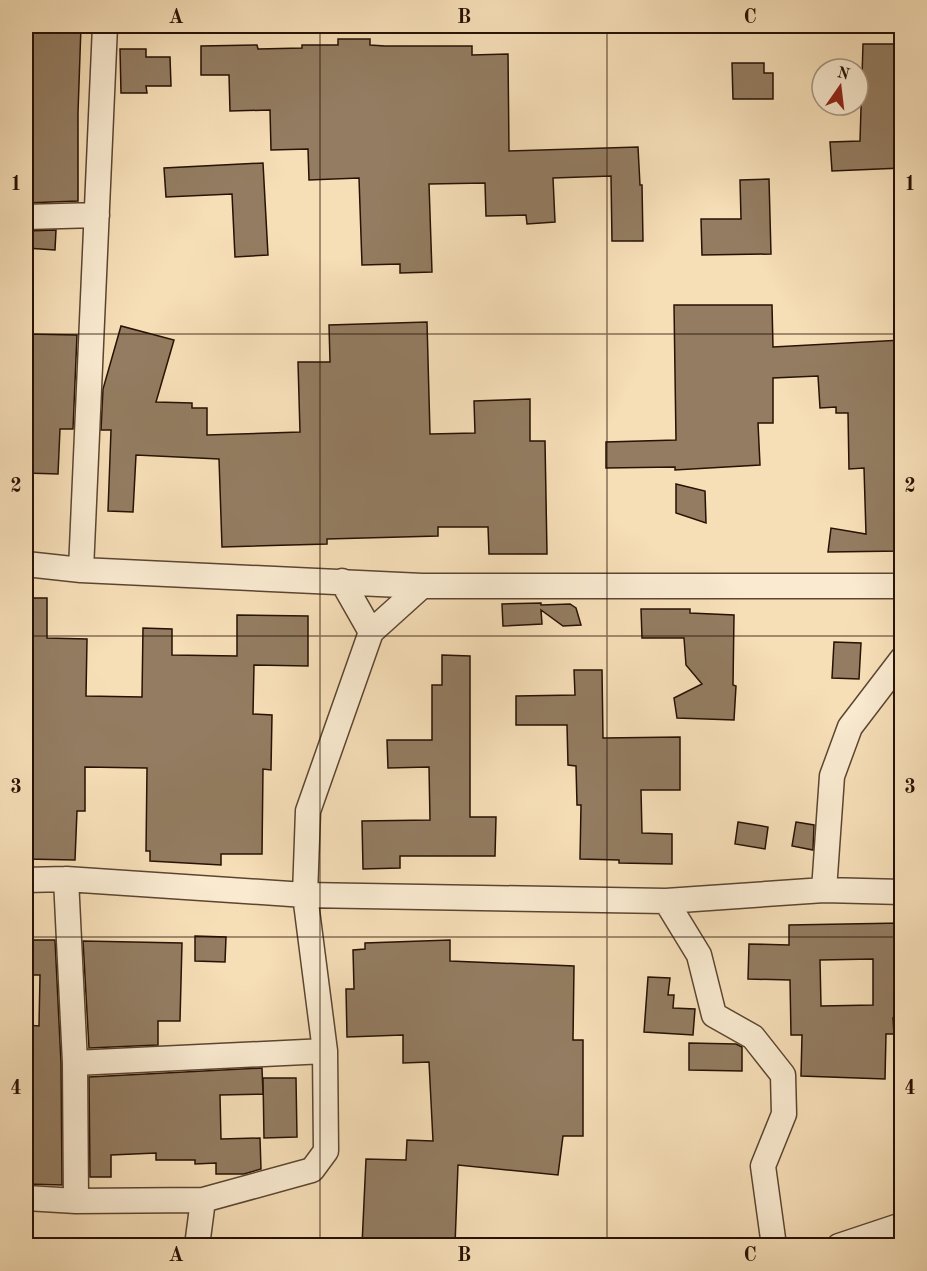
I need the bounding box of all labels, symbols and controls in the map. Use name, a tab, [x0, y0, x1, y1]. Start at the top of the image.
text: A	[168, 8, 184, 28]
text: B	[457, 8, 471, 28]
text: C	[743, 8, 757, 28]
north arrow	[810, 57, 870, 117]
text: N	[835, 65, 852, 84]
text: 1	[10, 175, 22, 195]
text: 1	[904, 175, 916, 195]
text: 2	[10, 477, 22, 497]
text: 2	[904, 477, 916, 497]
text: 3	[10, 778, 22, 798]
text: 3	[904, 778, 916, 798]
text: 4	[10, 1079, 22, 1099]
text: 4	[904, 1079, 916, 1099]
text: A	[168, 1246, 184, 1266]
text: B	[457, 1246, 471, 1266]
text: C	[743, 1246, 757, 1266]

